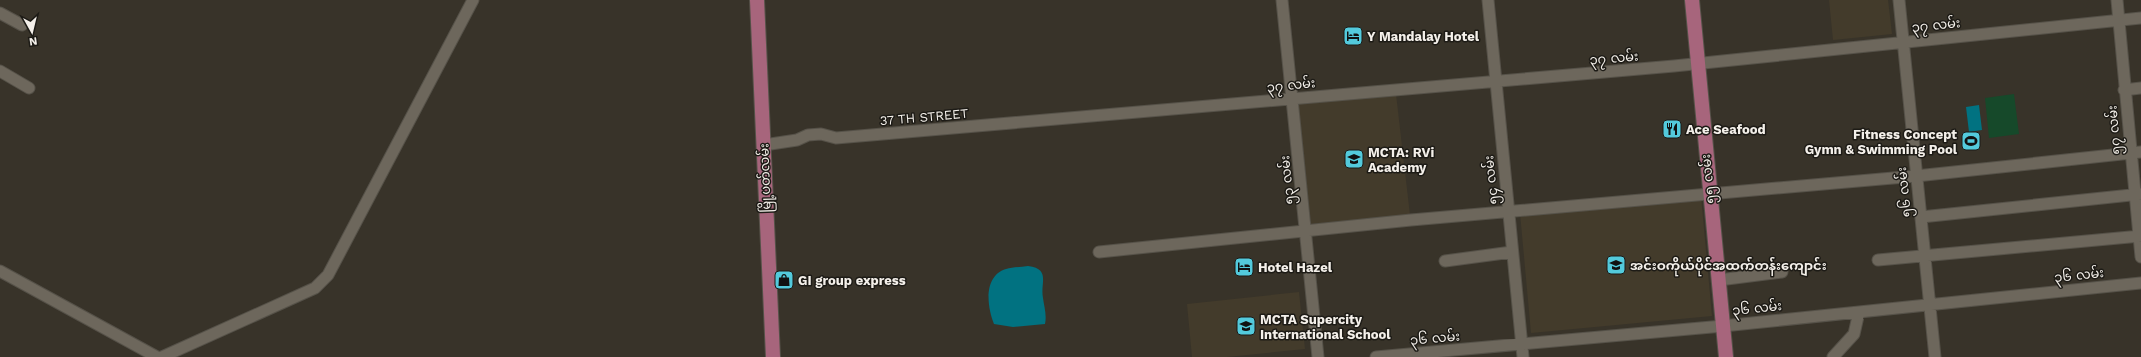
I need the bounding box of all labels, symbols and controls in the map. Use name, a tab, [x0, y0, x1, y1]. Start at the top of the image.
north arrow	[12, 12, 52, 52]
street label: ၃၇ လမ်း	[1911, 14, 1961, 38]
hotel icon: Y Mandalay Hotel	[1342, 25, 1364, 47]
place label: Y Mandalay Hotel	[1367, 29, 1480, 44]
text: N	[28, 34, 38, 48]
street label: ၃၇ လမ်း	[1589, 47, 1639, 71]
street label: ၃၇ လမ်း	[1266, 74, 1316, 98]
street label: ၅၇ လမ်း	[2103, 104, 2127, 155]
street label: 37 TH STREET	[879, 106, 969, 128]
restaurant icon: Ace Seafood	[1661, 118, 1683, 140]
place label: Ace Seafood	[1686, 122, 1766, 137]
place label: Fitness Concept Gymn & Swimming Pool	[1805, 127, 1958, 157]
sports icon: Fitness Concept Gymn & Swimming Pool	[1960, 130, 1982, 152]
street label: မြို့ပတ်လမ်း	[755, 143, 777, 213]
place label: MCTA: RVi Academy	[1368, 145, 1434, 175]
school or university icon: MCTA: RVi Academy	[1343, 148, 1365, 170]
street label: ၅၅ လမ်း	[1697, 153, 1721, 205]
street label: ၅၃ လမ်း	[1276, 154, 1300, 205]
street label: ၅၄ လမ်း	[1480, 154, 1504, 205]
street label: ၅၆ လမ်း	[1893, 166, 1917, 218]
school or university icon: အင်းဝကိုယ်ပိုင်အထက်တန်းကျောင်း	[1605, 254, 1627, 276]
hotel icon: Hotel Hazel	[1233, 256, 1255, 278]
place label: အင်းဝကိုယ်ပိုင်အထက်တန်းကျောင်း	[1630, 256, 1827, 277]
place label: Hotel Hazel	[1258, 260, 1333, 275]
street label: ၃၆ လမ်း	[2053, 264, 2105, 288]
shop icon: GI group express	[773, 269, 795, 291]
place label: GI group express	[798, 273, 906, 288]
street label: ၃၆ လမ်း	[1731, 297, 1783, 321]
place label: MCTA Supercity International School	[1260, 312, 1391, 342]
school or university icon: MCTA Supercity International School	[1235, 315, 1257, 337]
street label: ၃၆ လမ်း	[1409, 327, 1461, 351]

